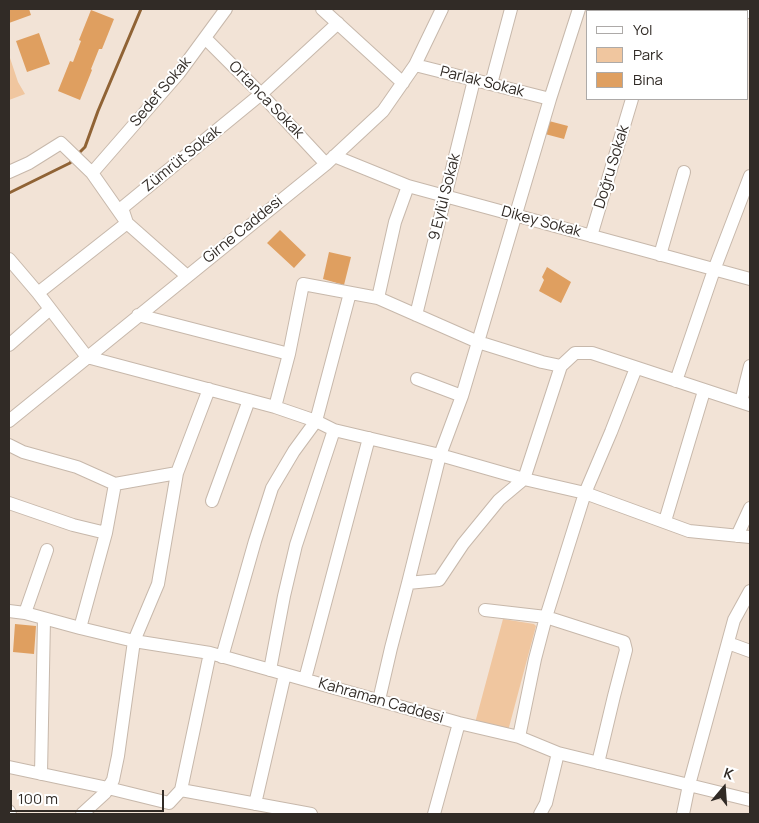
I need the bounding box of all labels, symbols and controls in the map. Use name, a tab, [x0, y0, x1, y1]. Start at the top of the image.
legend	[586, 10, 749, 100]
text: Yol	[633, 19, 653, 40]
text: Park	[633, 44, 663, 65]
street label: Sedef Sokak	[127, 54, 195, 130]
street label: Ortanca Sokak	[225, 58, 307, 142]
street label: Parlak Sokak	[438, 63, 526, 101]
text: Bina	[633, 69, 663, 90]
street label: Zümrüt Sokak	[139, 122, 225, 196]
street label: Doğru Sokak	[591, 123, 633, 211]
street label: 9 Eylül Sokak	[425, 152, 465, 242]
street label: Girne Caddesi	[200, 192, 286, 268]
street label: Dikey Sokak	[499, 203, 583, 241]
street label: Kahraman Caddesi	[316, 674, 446, 728]
north arrow	[699, 763, 749, 813]
text: K	[722, 763, 736, 784]
scale bar	[12, 780, 166, 812]
text: 100 m	[18, 788, 58, 809]

